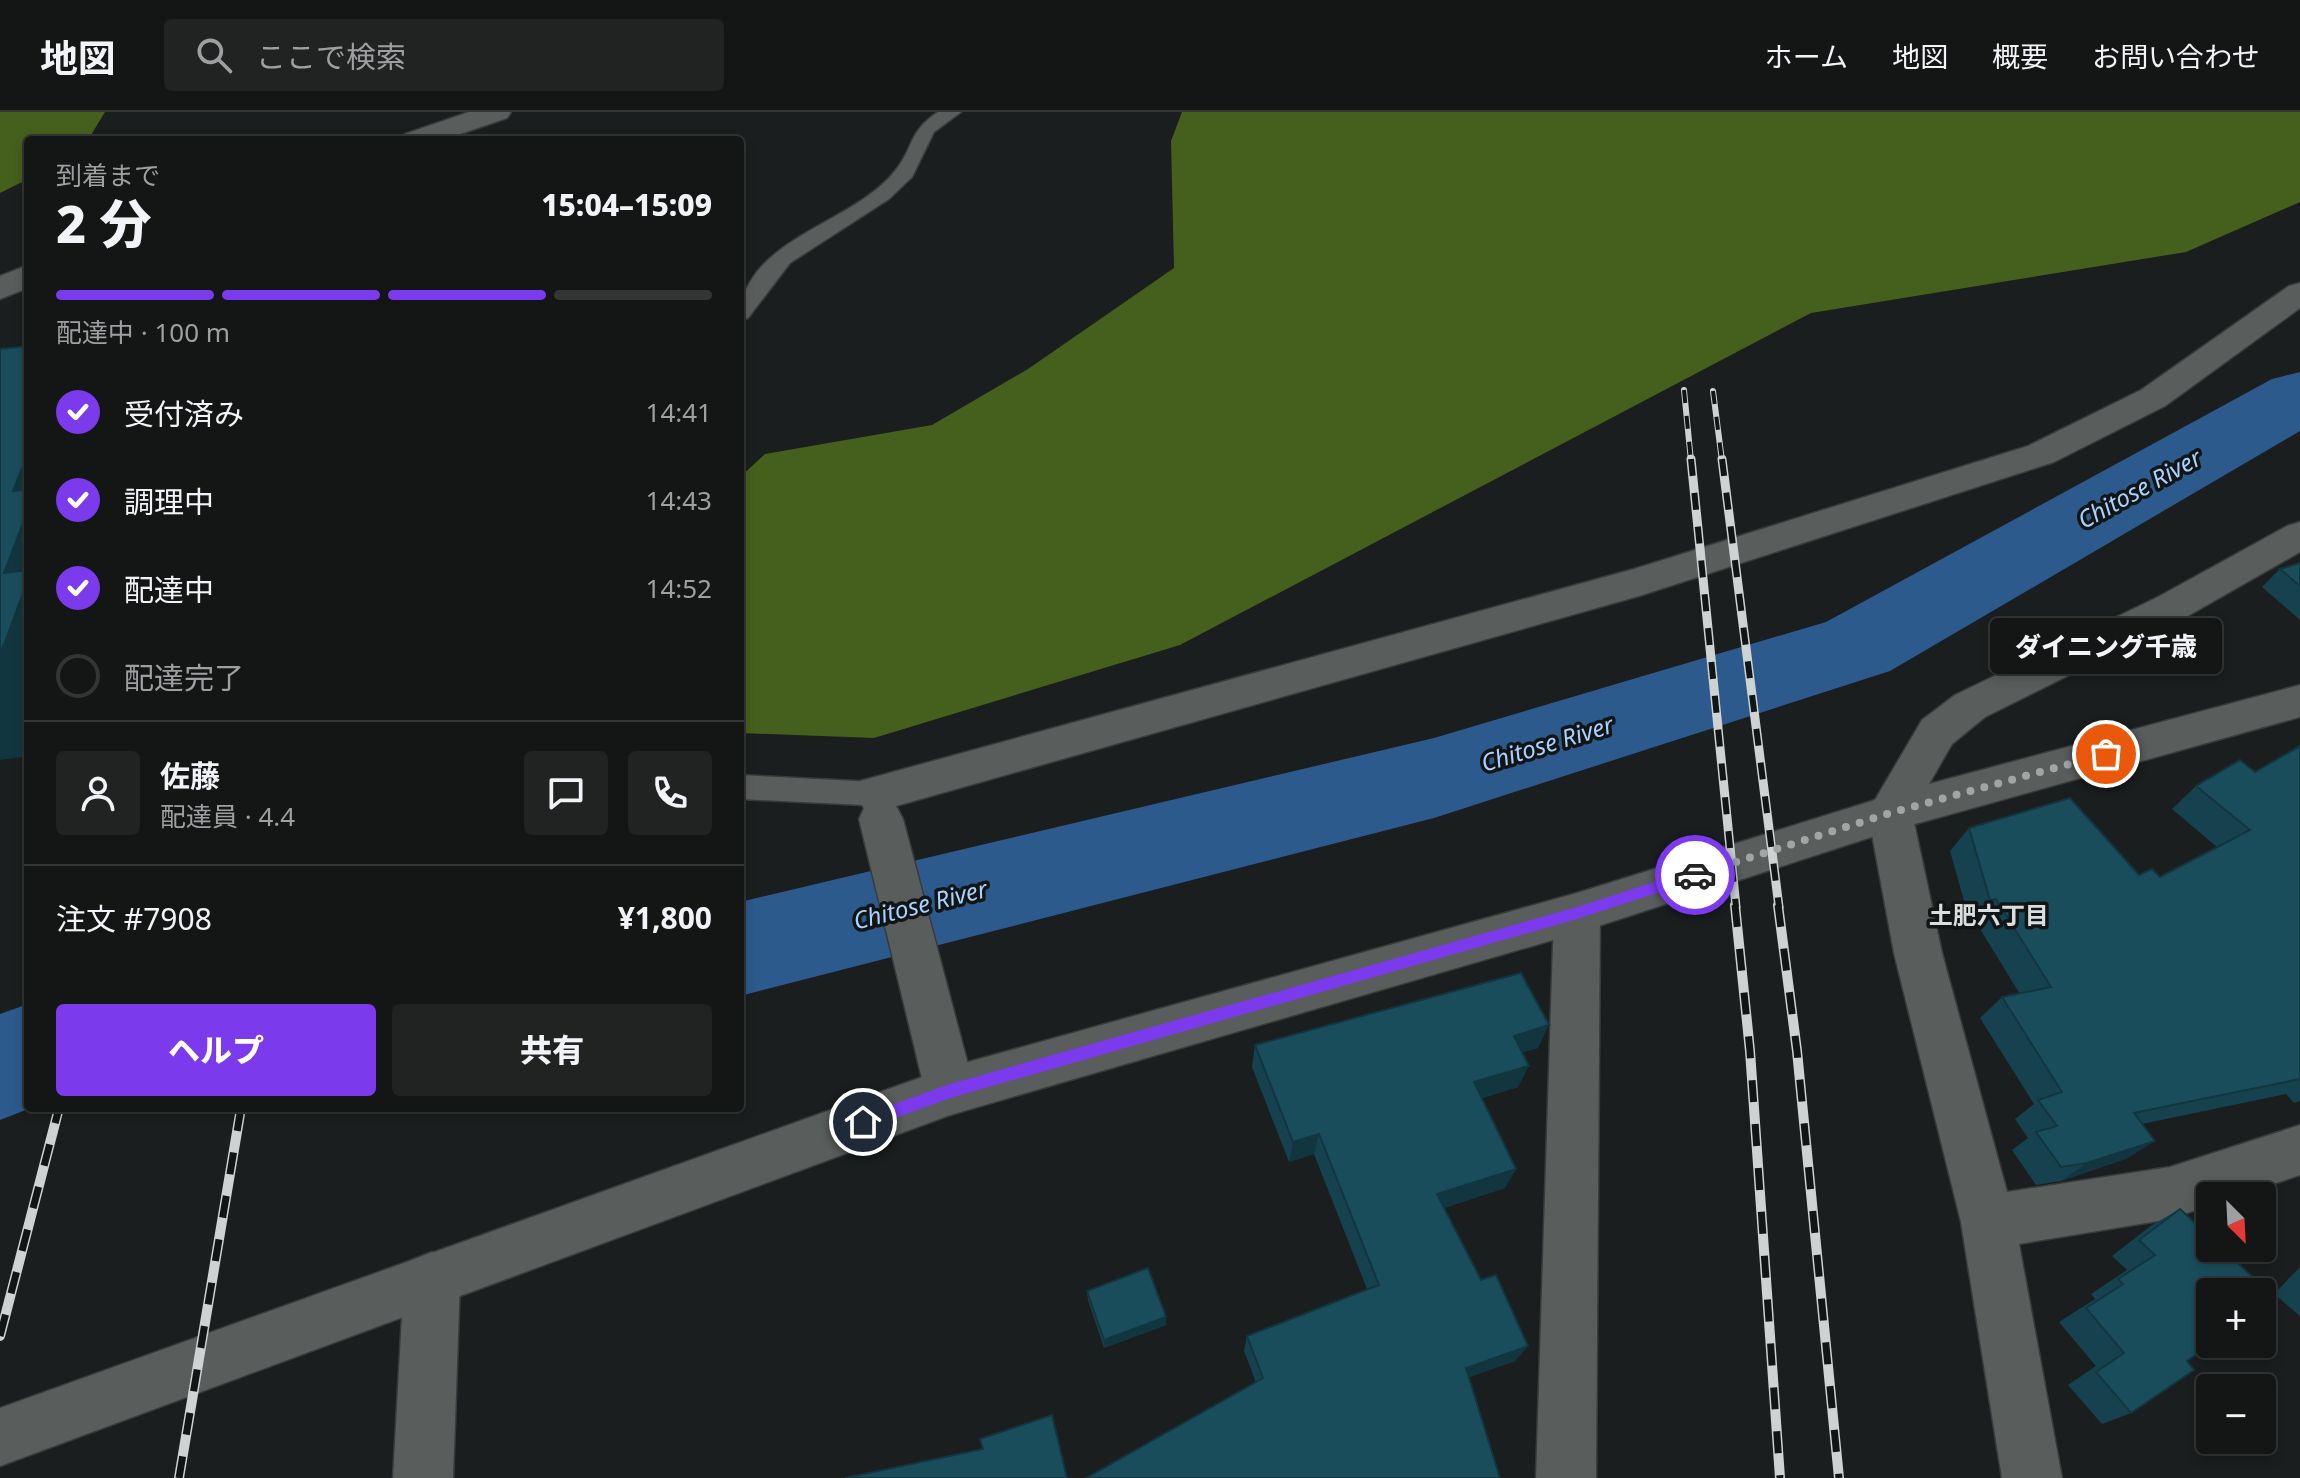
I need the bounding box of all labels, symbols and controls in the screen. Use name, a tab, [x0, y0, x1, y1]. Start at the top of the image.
search box	[164, 19, 724, 91]
text: 地図	[40, 31, 116, 83]
icon: search	[192, 33, 236, 77]
text: ここで検索	[256, 36, 406, 77]
text: ホーム	[1765, 37, 1848, 75]
text: 地図	[1892, 37, 1948, 75]
text: 概要	[1992, 37, 2048, 75]
text: お問い合わせ	[2092, 37, 2260, 75]
text: 到着まで	[56, 157, 160, 193]
text: 15:04–15:09	[541, 184, 712, 225]
text: 2 分	[56, 187, 152, 258]
text: 配達中 · 100 m	[56, 314, 230, 350]
icon: check	[56, 390, 100, 434]
text: 受付済み	[124, 393, 244, 434]
text: 14:41	[646, 394, 712, 430]
water label: Chitose River	[2071, 440, 2208, 536]
icon: check	[56, 478, 100, 522]
text: 調理中	[124, 481, 214, 522]
text: 14:43	[646, 482, 712, 518]
icon: check	[56, 566, 100, 610]
text: 配達中	[124, 569, 214, 610]
text: 14:52	[646, 570, 712, 606]
callout: ダイニング千歳	[1990, 618, 2222, 674]
text: ダイニング千歳	[2015, 628, 2197, 664]
text: 配達完了	[124, 657, 244, 698]
water label: Chitose River	[1477, 707, 1619, 779]
pin	[2072, 720, 2140, 788]
icon: bag	[2084, 732, 2128, 776]
button: person	[56, 751, 140, 835]
button: chat	[524, 751, 608, 835]
button: phone	[628, 751, 712, 835]
text: 佐藤	[160, 755, 220, 796]
text: 配達員 · 4.4	[160, 798, 295, 834]
courier	[1655, 835, 1735, 915]
icon: car	[1673, 853, 1717, 897]
water label: Chitose River	[850, 871, 992, 937]
text: ¥1,800	[618, 897, 712, 938]
text: 注文 #7908	[56, 898, 212, 939]
district label: 土肥六丁目	[1929, 898, 2049, 931]
button: ヘルプ	[56, 1004, 376, 1096]
button: 共有	[392, 1004, 712, 1096]
pin	[829, 1088, 897, 1156]
icon: home	[841, 1100, 885, 1144]
north arrow	[2196, 1182, 2276, 1262]
map controls	[2196, 1182, 2276, 1454]
button: +	[2196, 1278, 2276, 1358]
button: −	[2196, 1374, 2276, 1454]

